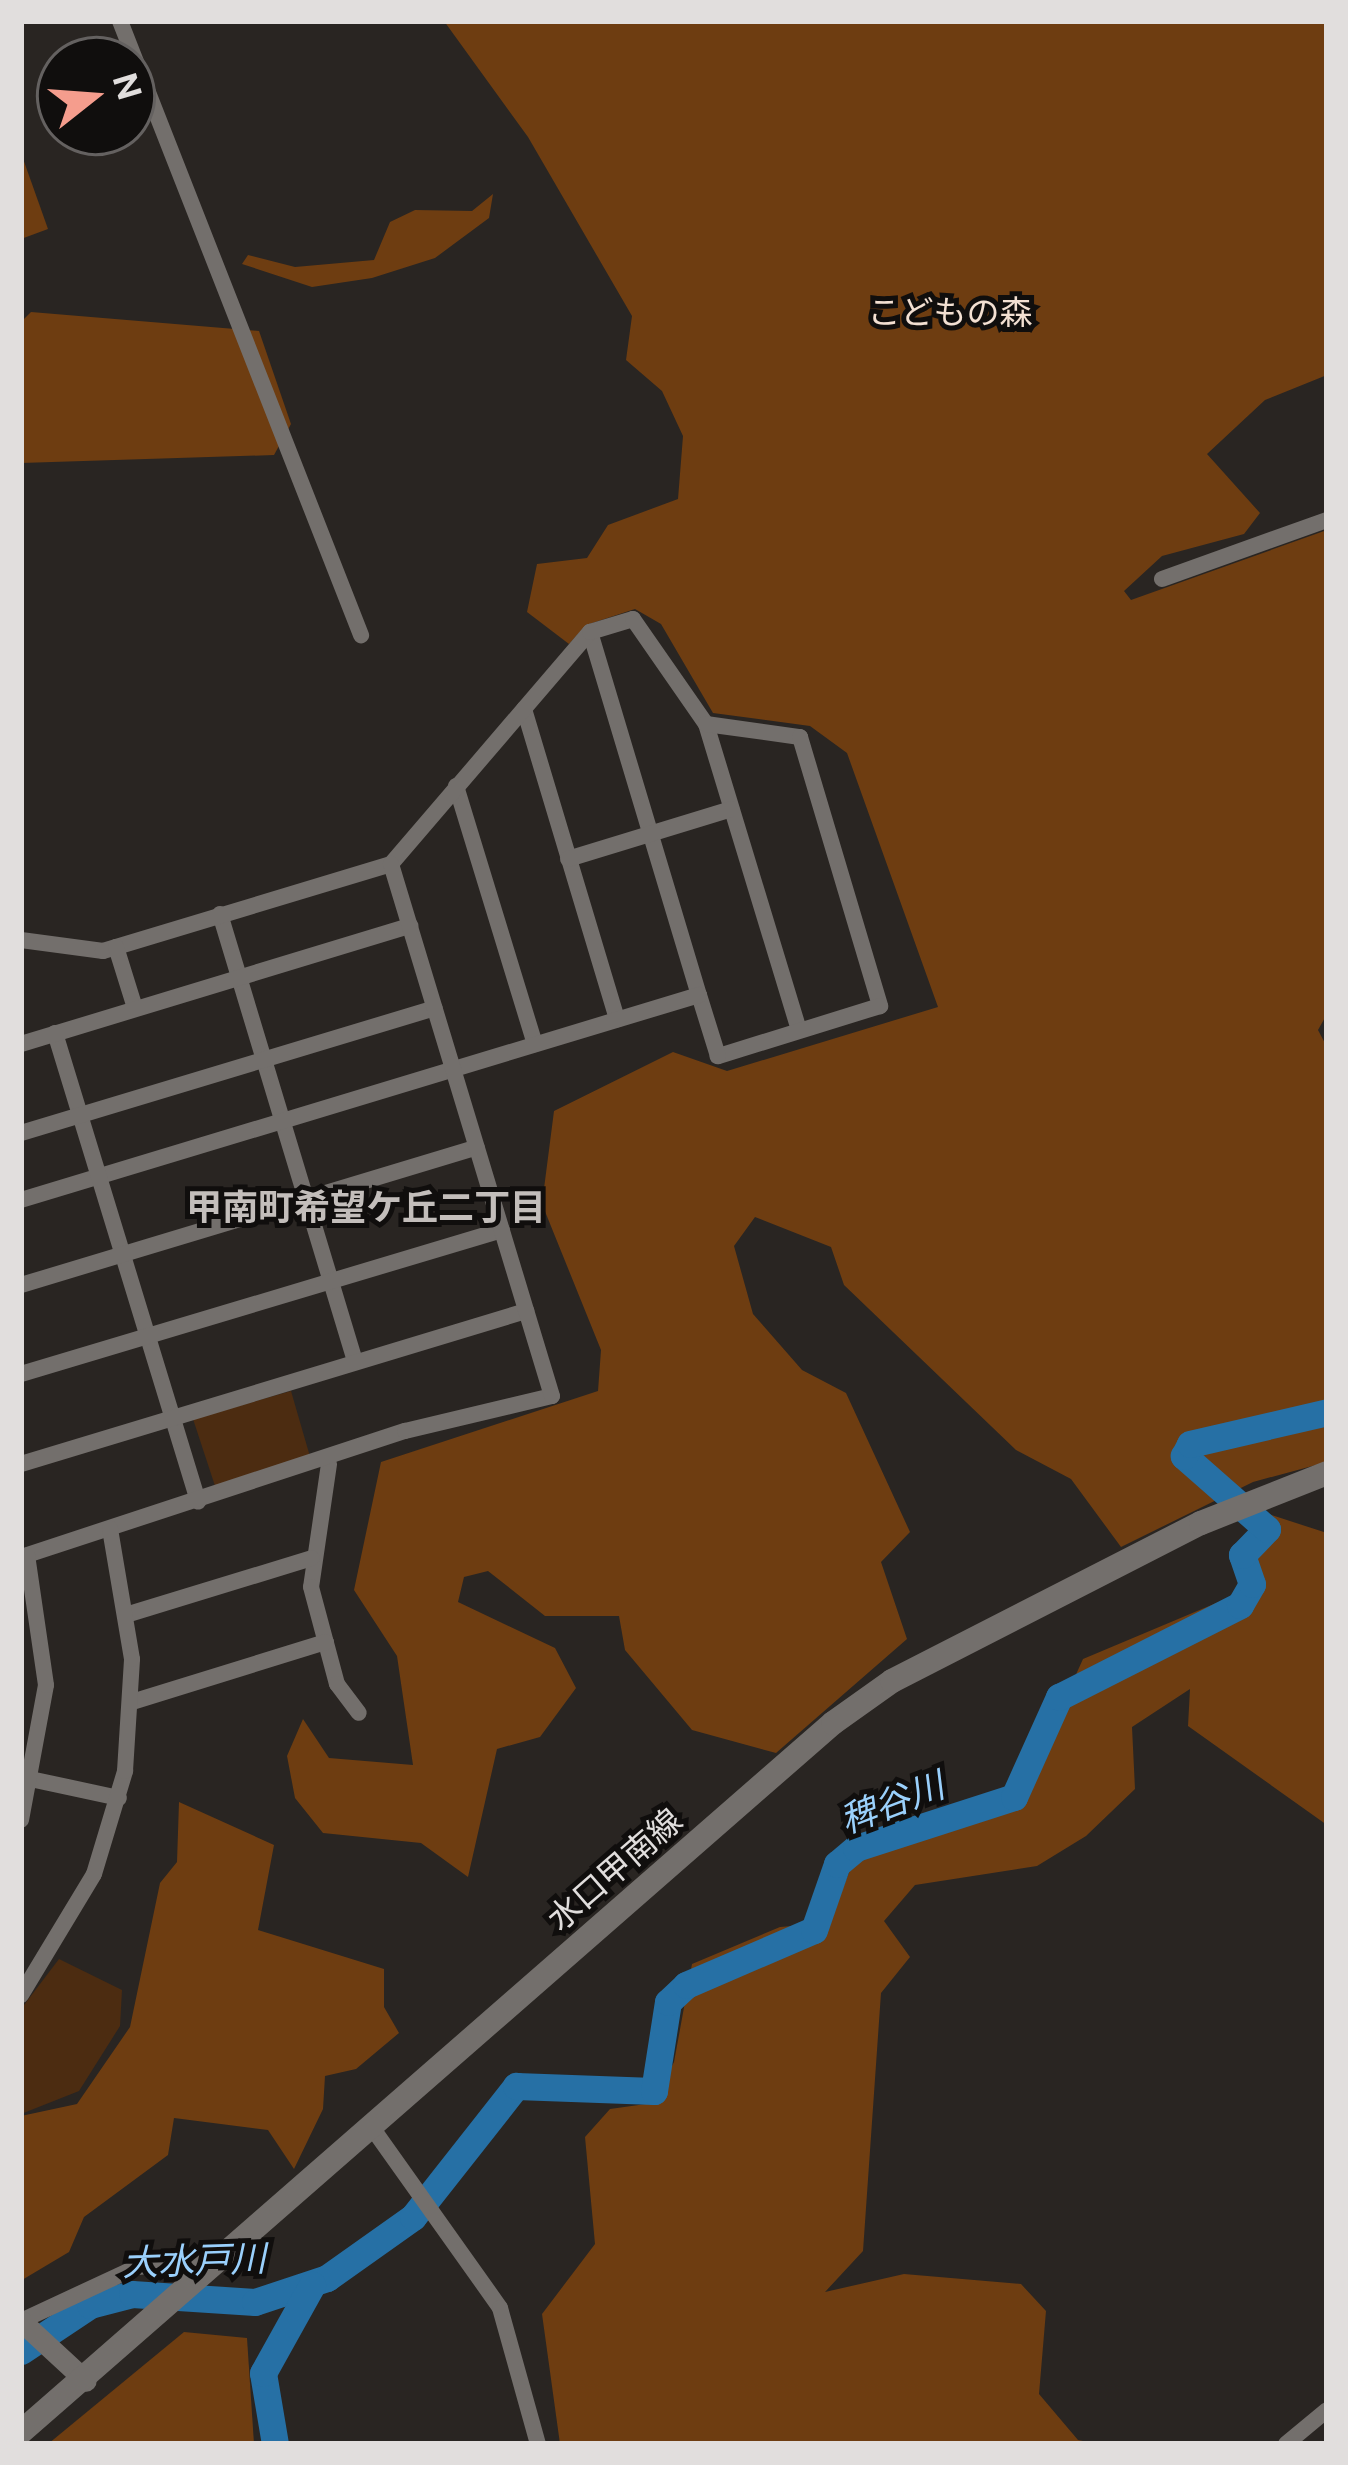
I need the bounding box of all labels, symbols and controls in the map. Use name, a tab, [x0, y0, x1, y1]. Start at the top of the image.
north arrow	[36, 36, 156, 156]
text: N	[106, 68, 150, 104]
park label: こどもの森	[868, 293, 1032, 333]
district label: 甲南町希望ケ丘二丁目	[186, 1186, 546, 1230]
water label: 稗谷川	[834, 1763, 950, 1843]
street label: 水口甲南線	[540, 1801, 690, 1939]
water label: 大水戸川	[121, 2237, 267, 2285]

